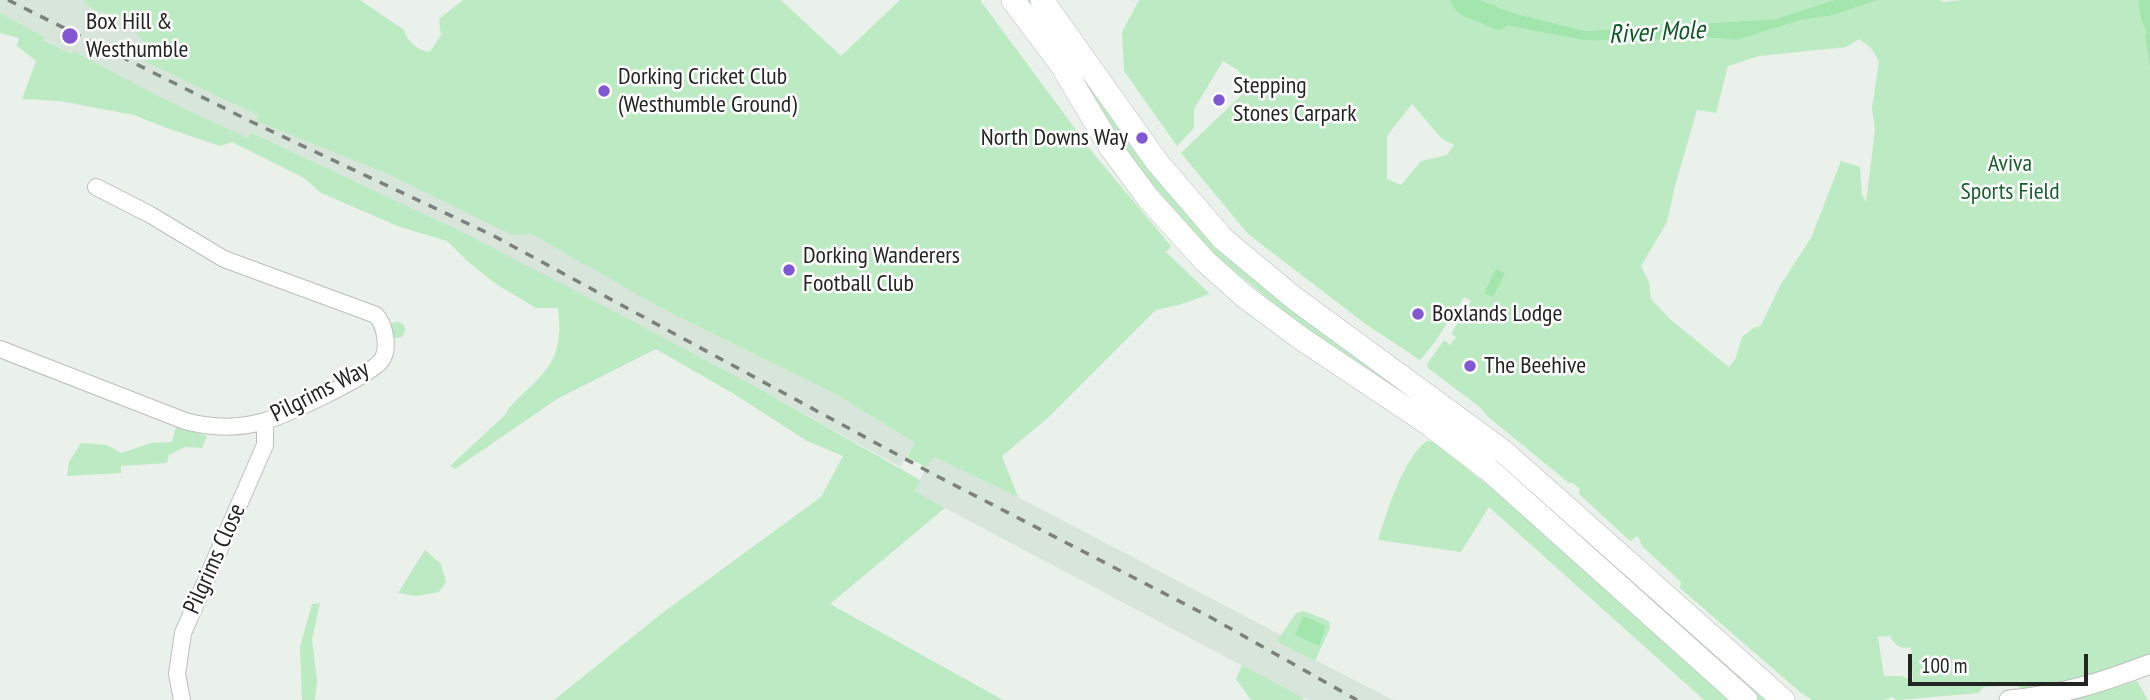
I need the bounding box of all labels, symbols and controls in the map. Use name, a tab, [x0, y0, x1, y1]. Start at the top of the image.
place label: Box Hill & Westhumble	[86, 8, 188, 64]
water label: River Mole	[1608, 15, 1706, 51]
marker: Box Hill & Westhumble	[60, 26, 80, 46]
place label: Dorking Cricket Club (Westhumble Ground)	[618, 63, 797, 119]
place label: Stepping Stones Carpark	[1233, 72, 1356, 128]
marker: Dorking Cricket Club (Westhumble Ground)	[596, 83, 612, 99]
marker: Stepping Stones Carpark	[1211, 92, 1227, 108]
place label: North Downs Way	[981, 124, 1128, 152]
marker: North Downs Way	[1134, 130, 1150, 146]
park label: Aviva Sports Field	[1960, 150, 2060, 206]
place label: Dorking Wanderers Football Club	[803, 242, 960, 298]
marker: Dorking Wanderers Football Club	[781, 262, 797, 278]
place label: Boxlands Lodge	[1432, 300, 1562, 328]
marker: Boxlands Lodge	[1410, 306, 1426, 322]
place label: The Beehive	[1484, 352, 1586, 380]
street label: Pilgrims Way	[266, 355, 374, 429]
marker: The Beehive	[1462, 358, 1478, 374]
street label: Pilgrims Close	[178, 499, 252, 619]
scale bar	[1912, 640, 2092, 684]
text: 100 m	[1921, 652, 1967, 679]

